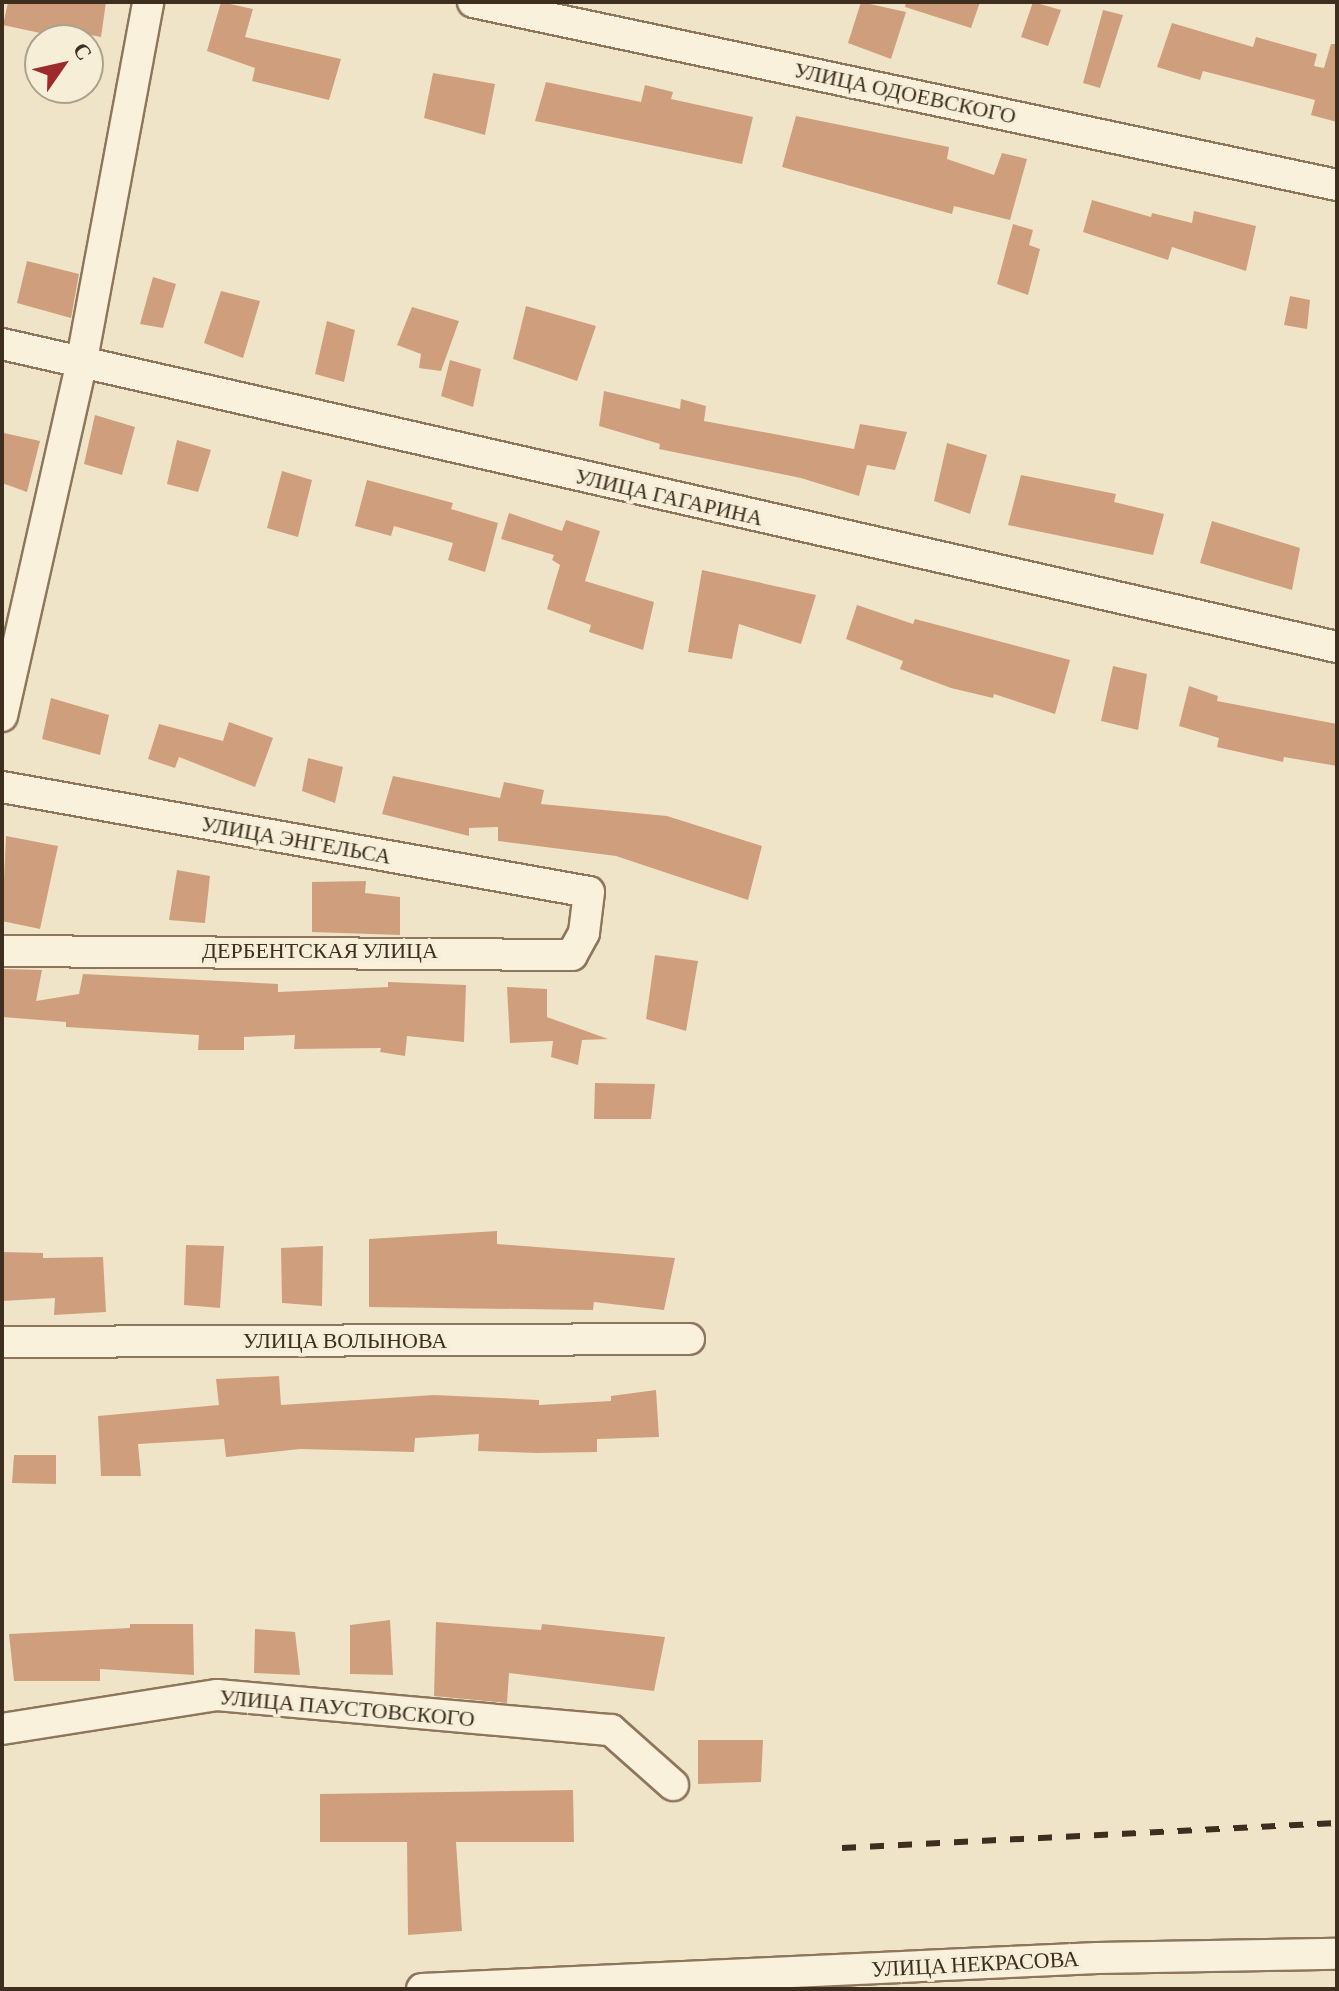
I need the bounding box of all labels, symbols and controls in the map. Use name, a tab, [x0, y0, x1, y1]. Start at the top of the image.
north arrow	[24, 24, 104, 104]
text: С	[68, 38, 97, 65]
street label: УЛИЦА ОДОЕВСКОГО	[792, 57, 1018, 129]
street label: УЛИЦА ГАГАРИНА	[572, 463, 766, 531]
street label: УЛИЦА ЭНГЕЛЬСА	[199, 810, 393, 870]
street label: ДЕРБЕНТСКАЯ УЛИЦА	[202, 938, 438, 964]
street label: УЛИЦА ВОЛЫНОВА	[243, 1328, 447, 1354]
street label: УЛИЦА ПАУСТОВСКОГО	[218, 1684, 476, 1732]
street label: УЛИЦА НЕКРАСОВА	[871, 1945, 1079, 1983]

